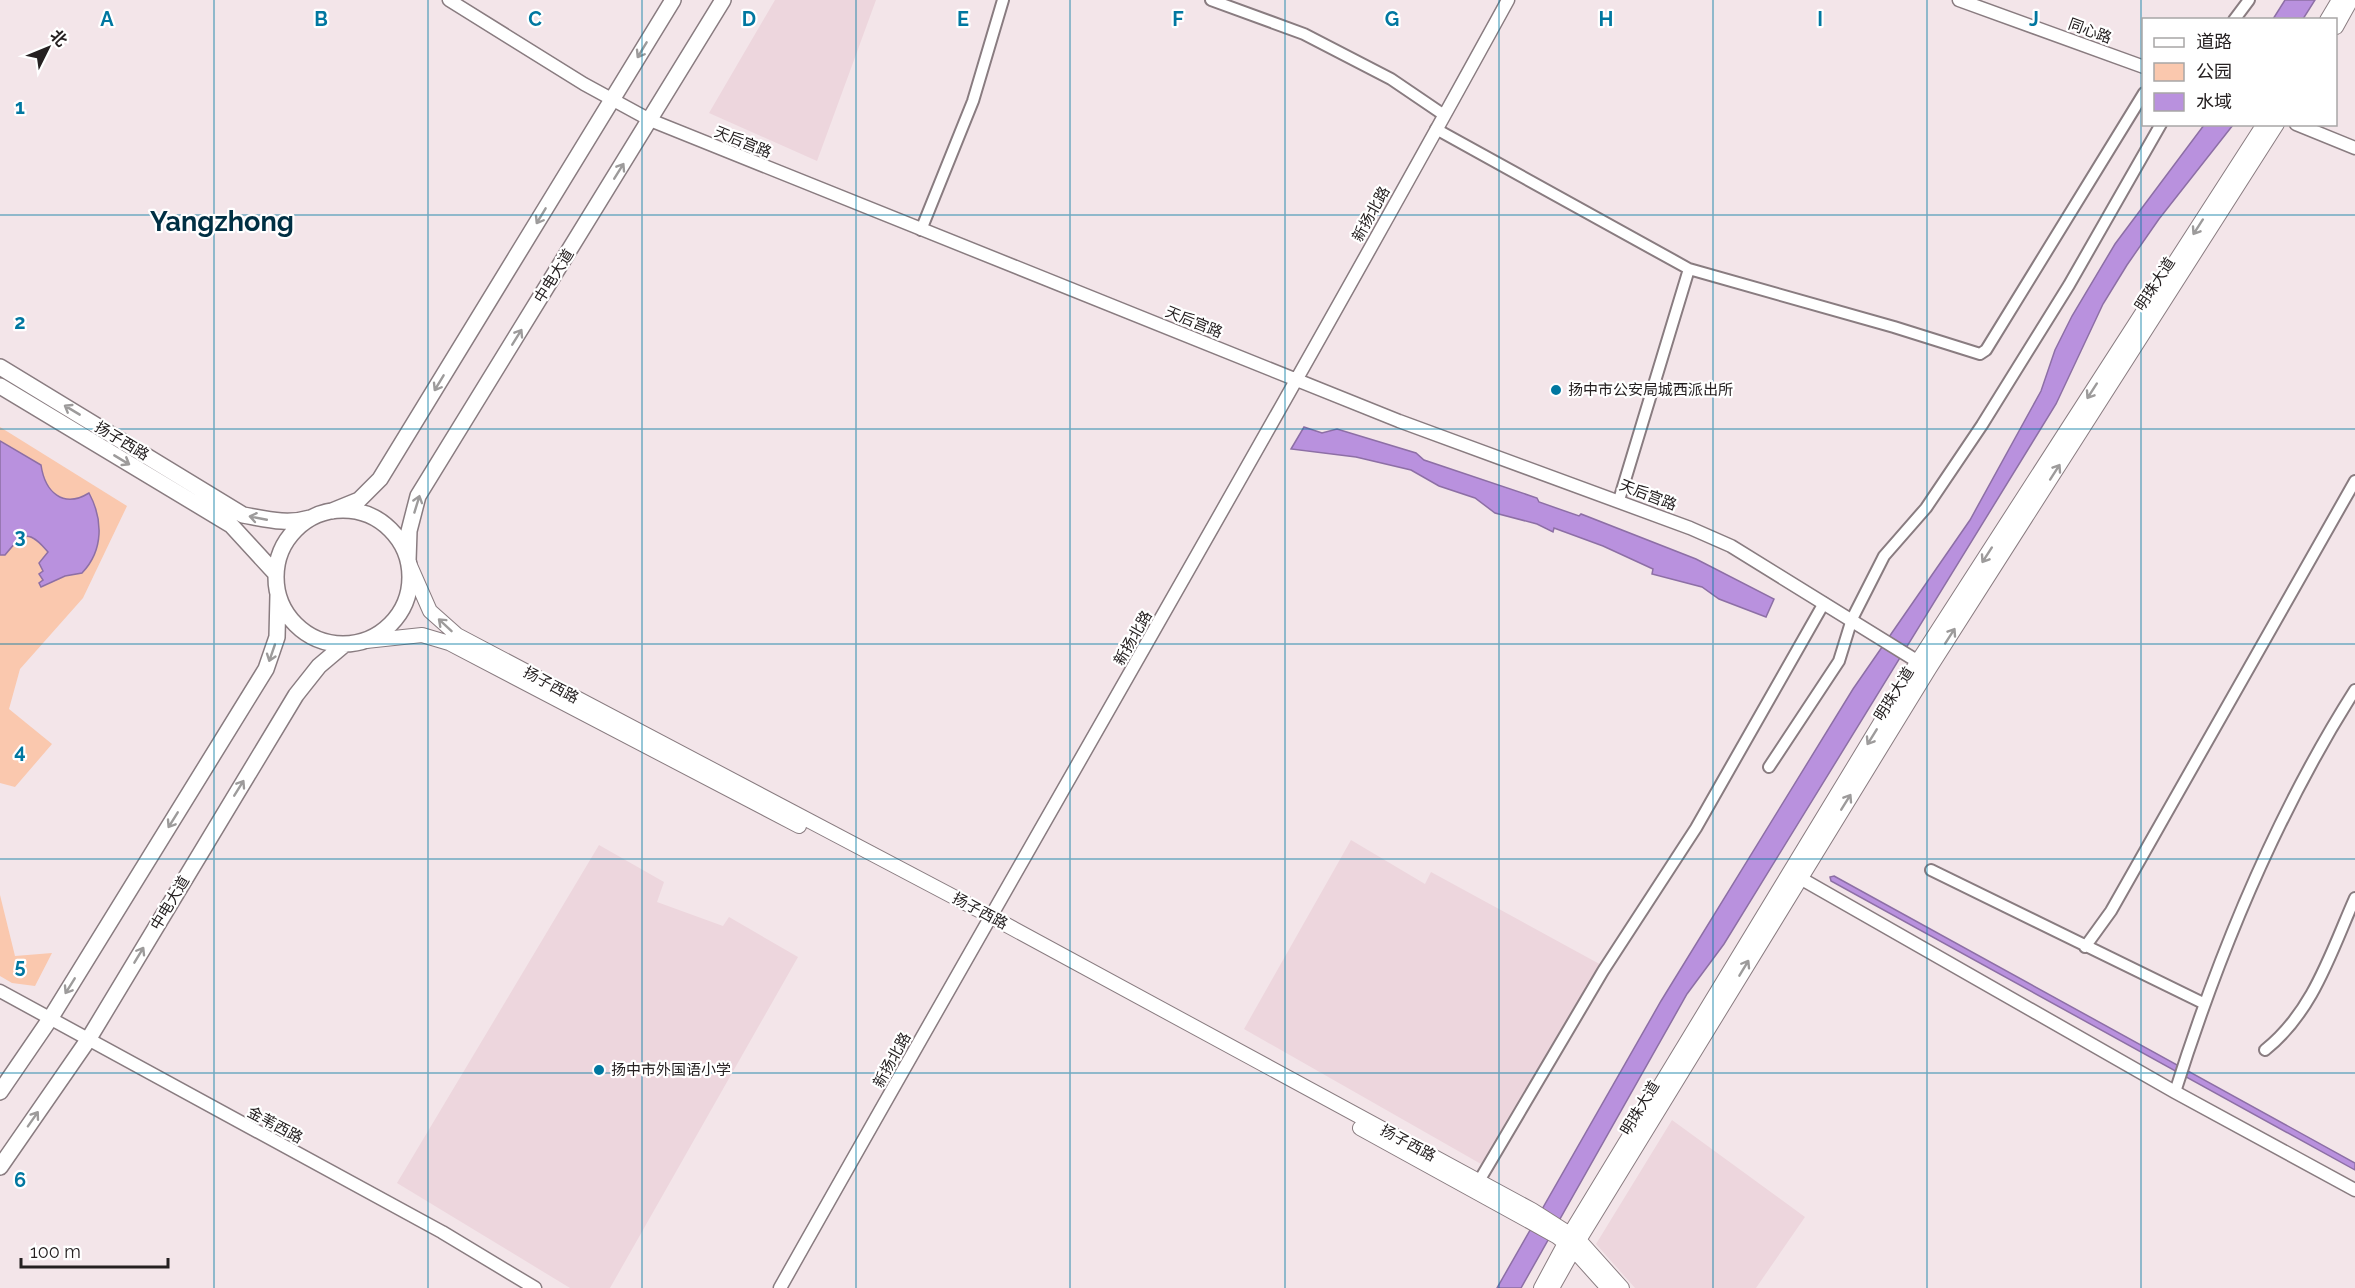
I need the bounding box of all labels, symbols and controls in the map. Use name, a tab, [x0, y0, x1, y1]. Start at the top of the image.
text: A	[100, 7, 114, 31]
text: B	[314, 7, 328, 31]
text: C	[528, 7, 542, 31]
text: D	[742, 7, 756, 31]
text: E	[957, 7, 969, 31]
text: F	[1172, 7, 1184, 31]
text: G	[1385, 7, 1399, 31]
text: H	[1599, 7, 1613, 31]
text: I	[1817, 7, 1823, 31]
text: J	[2029, 7, 2039, 31]
street label: 同心路	[2066, 15, 2114, 47]
north arrow	[18, 18, 78, 78]
legend	[2142, 18, 2337, 126]
text: 北	[46, 26, 71, 50]
text: 道路	[2196, 31, 2232, 52]
one-way arrow	[636, 41, 648, 58]
text: 公园	[2196, 61, 2232, 82]
text: 水域	[2196, 91, 2232, 112]
text: 1	[15, 95, 25, 119]
street label: 天后宫路	[712, 122, 774, 162]
one-way arrow	[613, 163, 625, 180]
street label: 新扬北路	[1349, 183, 1393, 245]
district label: Yangzhong	[150, 206, 294, 237]
one-way arrow	[534, 207, 546, 224]
one-way arrow	[2192, 218, 2204, 235]
street label: 中电大道	[530, 246, 578, 306]
street label: 明珠大道	[2131, 254, 2179, 314]
street label: 天后宫路	[1163, 302, 1225, 342]
text: 2	[14, 310, 26, 334]
one-way arrow	[511, 329, 523, 346]
one-way arrow	[432, 374, 444, 391]
place label: 扬中市公安局城西派出所	[1568, 381, 1733, 399]
one-way arrow	[2086, 382, 2098, 399]
marker: 扬中市公安局城西派出所	[1549, 383, 1563, 397]
one-way arrow	[64, 404, 81, 416]
street label: 扬子西路	[92, 418, 152, 464]
one-way arrow	[113, 454, 130, 466]
one-way arrow	[2049, 464, 2061, 481]
street label: 天后宫路	[1617, 476, 1679, 514]
one-way arrow	[412, 495, 423, 514]
one-way arrow	[249, 512, 268, 523]
text: 3	[14, 524, 26, 548]
one-way arrow	[1981, 546, 1993, 563]
street label: 新扬北路	[1110, 608, 1156, 668]
one-way arrow	[438, 618, 453, 632]
one-way arrow	[1944, 628, 1956, 645]
one-way arrow	[265, 643, 276, 662]
street label: 扬子西路	[520, 663, 582, 707]
street label: 明珠大道	[1870, 664, 1918, 724]
one-way arrow	[1865, 728, 1877, 745]
text: 4	[14, 739, 26, 763]
one-way arrow	[234, 780, 246, 797]
one-way arrow	[1840, 793, 1853, 810]
one-way arrow	[166, 811, 178, 828]
street label: 中电大道	[147, 873, 193, 933]
street label: 扬子西路	[949, 889, 1011, 933]
one-way arrow	[133, 947, 145, 964]
text: 5	[14, 954, 26, 978]
one-way arrow	[1739, 960, 1751, 977]
one-way arrow	[64, 977, 76, 994]
street label: 新扬北路	[870, 1029, 914, 1091]
place label: 扬中市外国语小学	[611, 1061, 731, 1079]
marker: 扬中市外国语小学	[592, 1063, 606, 1077]
street label: 明珠大道	[1617, 1078, 1663, 1138]
street label: 金苇西路	[244, 1103, 306, 1147]
one-way arrow	[27, 1111, 39, 1128]
street label: 扬子西路	[1377, 1121, 1439, 1165]
text: 6	[14, 1168, 26, 1192]
scale bar	[21, 1231, 168, 1269]
text: 100 m	[30, 1241, 81, 1262]

